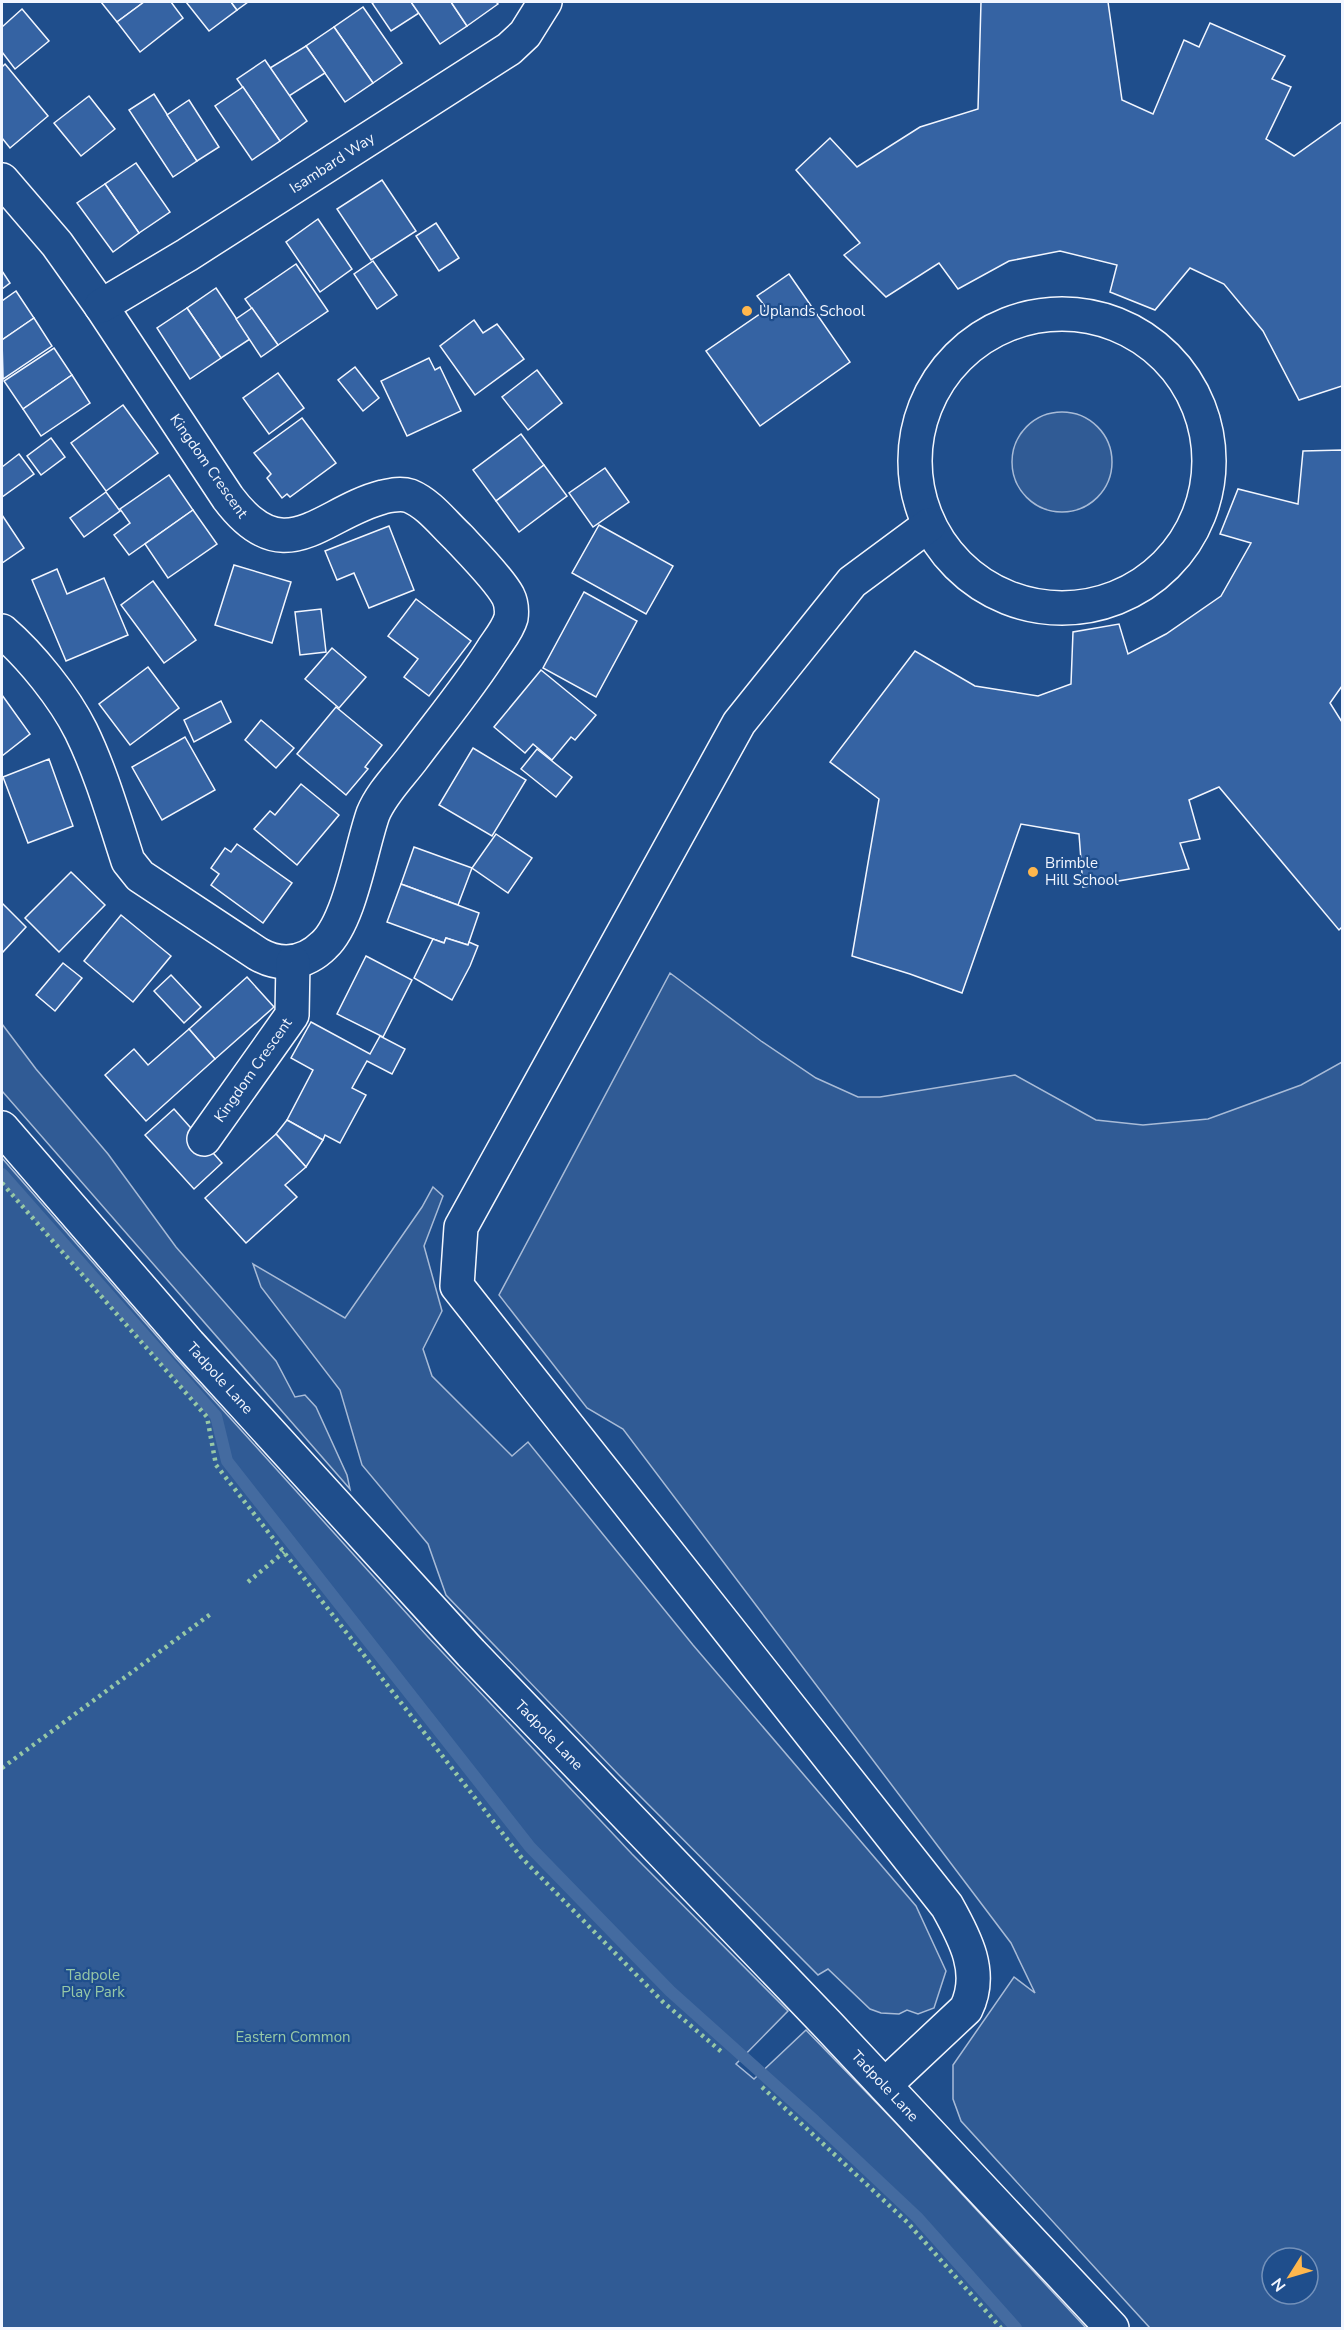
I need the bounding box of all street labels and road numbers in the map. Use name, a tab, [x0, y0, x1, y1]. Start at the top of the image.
street label: Isambard Way	[286, 128, 379, 198]
street label: Kingdom Crescent	[166, 410, 253, 523]
street label: Kingdom Crescent	[210, 1013, 297, 1126]
street label: Tadpole Lane	[182, 1338, 258, 1418]
street label: Tadpole Lane	[510, 1696, 588, 1774]
street label: Tadpole Lane	[847, 2046, 923, 2126]

